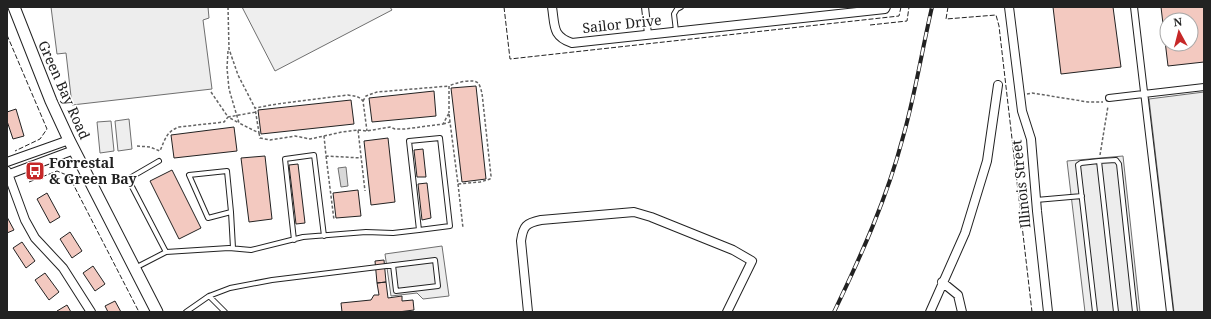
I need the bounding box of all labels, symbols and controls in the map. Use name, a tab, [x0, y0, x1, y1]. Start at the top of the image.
street label: Sailor Drive	[581, 10, 662, 37]
north arrow	[1159, 12, 1199, 52]
text: N	[1173, 14, 1183, 30]
street label: Green Bay Road	[34, 37, 95, 143]
street label: Illinois Street	[1006, 139, 1035, 229]
place label: Forrestal & Green Bay	[49, 153, 137, 188]
bus stop icon: Forrestal & Green Bay	[24, 160, 46, 182]

